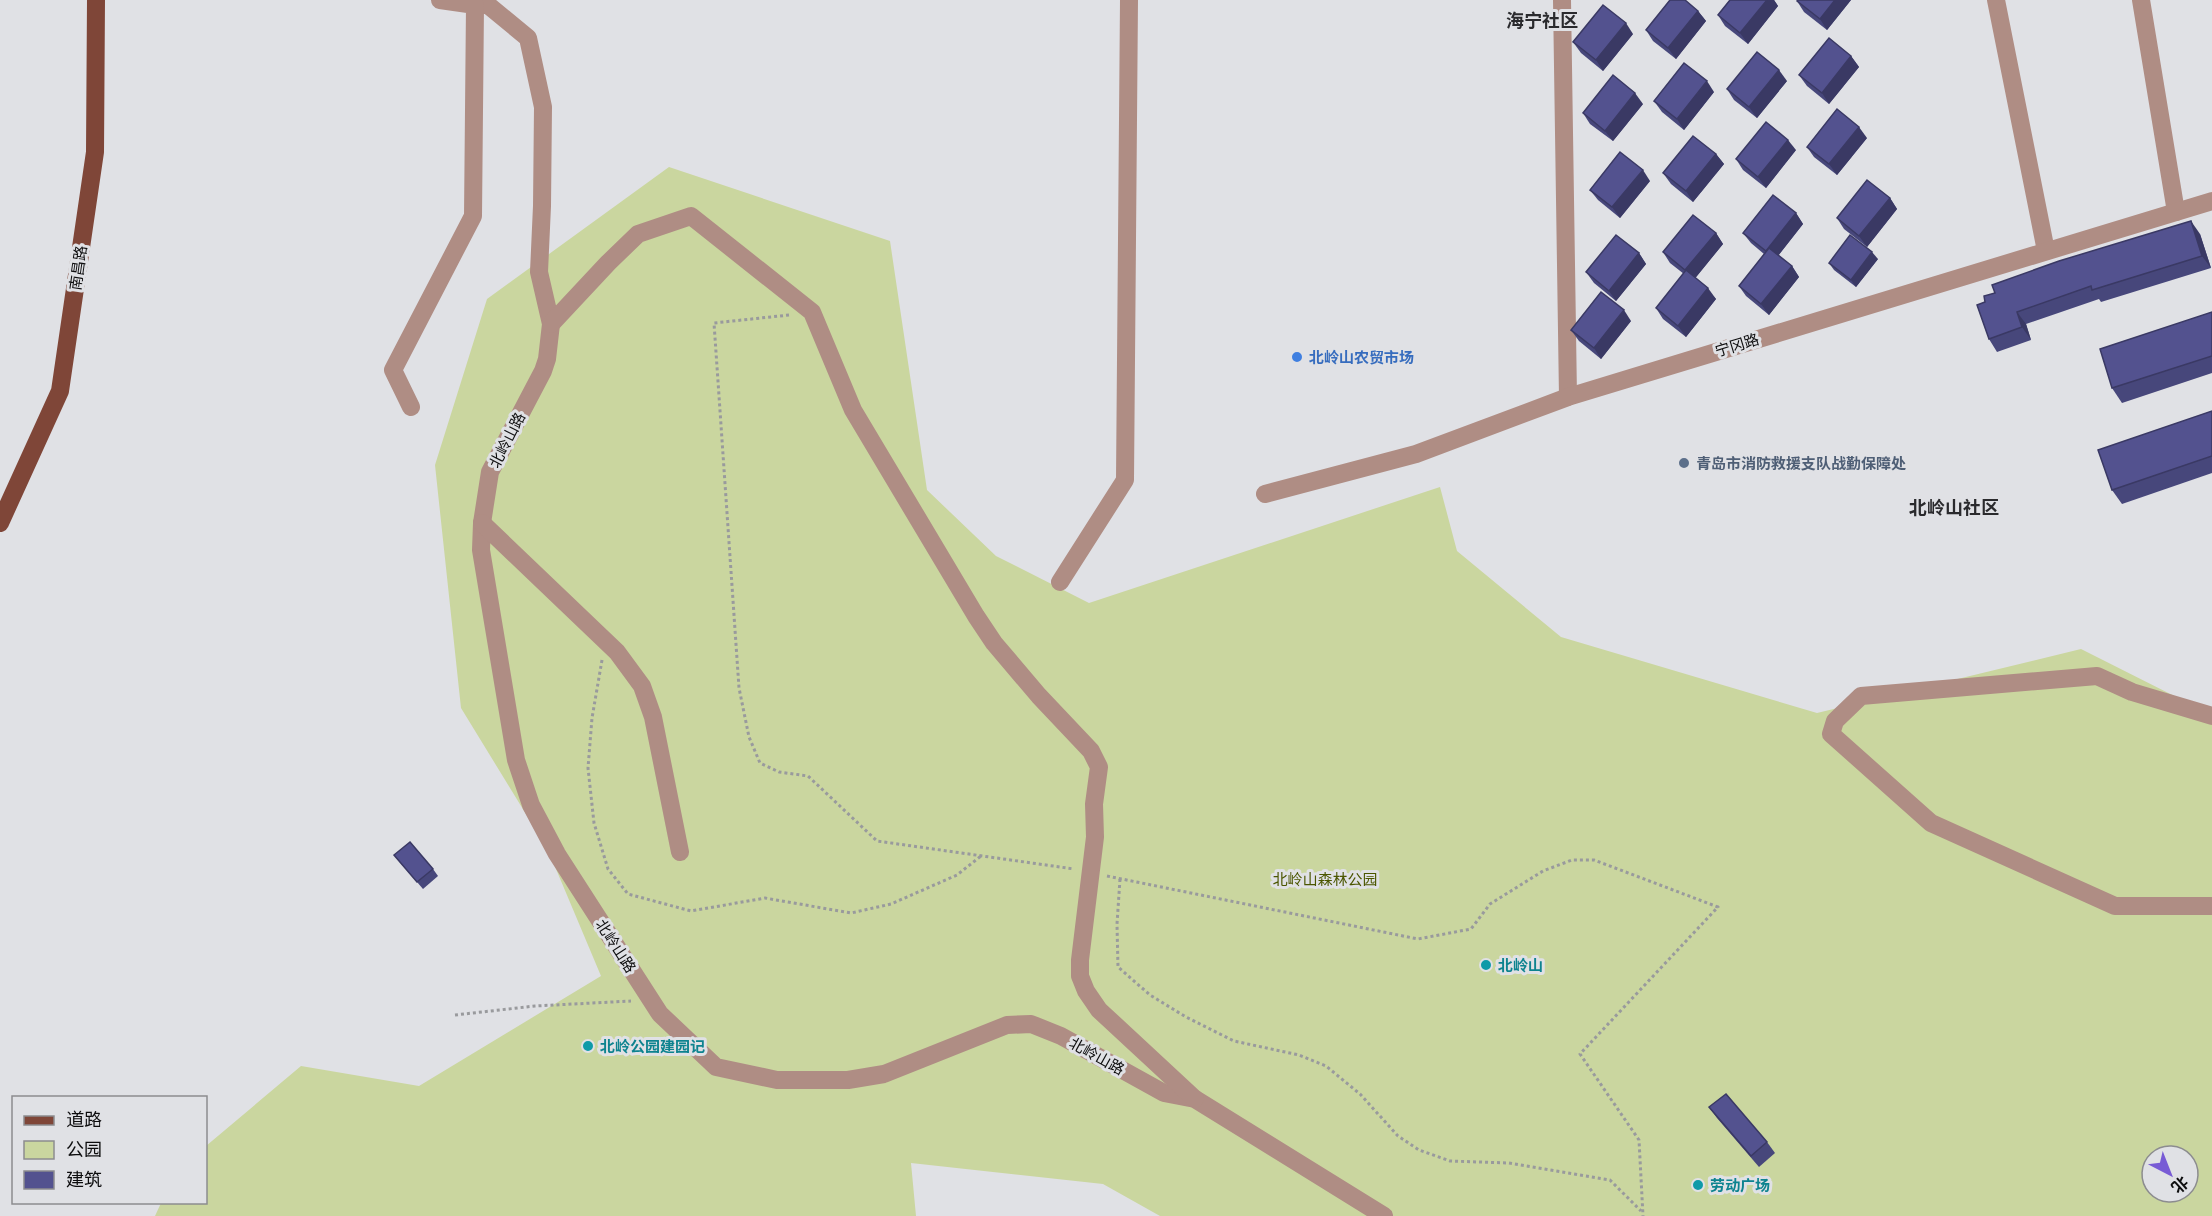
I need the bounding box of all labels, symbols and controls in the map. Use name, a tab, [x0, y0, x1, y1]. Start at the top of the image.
district label: 海宁社区	[1506, 9, 1578, 32]
street label: 南昌路	[65, 244, 91, 292]
street label: 宁冈路	[1713, 329, 1761, 361]
place label: 北岭山农贸市场	[1309, 348, 1414, 367]
marker: 北岭山农贸市场	[1290, 350, 1304, 364]
street label: 北岭山路	[485, 409, 529, 471]
place label: 青岛市消防救援支队战勤保障处	[1696, 454, 1906, 473]
marker: 青岛市消防救援支队战勤保障处	[1677, 456, 1691, 470]
district label: 北岭山社区	[1909, 496, 1999, 519]
park label: 北岭山森林公园	[1272, 870, 1378, 889]
street label: 北岭山路	[592, 916, 640, 976]
place label: 北岭山	[1498, 956, 1543, 975]
marker: 北岭山	[1479, 958, 1493, 972]
street label: 北岭山路	[1066, 1033, 1128, 1079]
place label: 北岭公园建园记	[600, 1037, 705, 1056]
marker: 北岭公园建园记	[581, 1039, 595, 1053]
legend	[12, 1096, 207, 1204]
text: 道路	[66, 1108, 102, 1131]
text: 公园	[66, 1138, 102, 1161]
north arrow	[2140, 1144, 2200, 1204]
text: 建筑	[66, 1168, 102, 1191]
text: 北	[2167, 1172, 2193, 1198]
place label: 劳动广场	[1710, 1176, 1770, 1195]
marker: 劳动广场	[1691, 1178, 1705, 1192]

